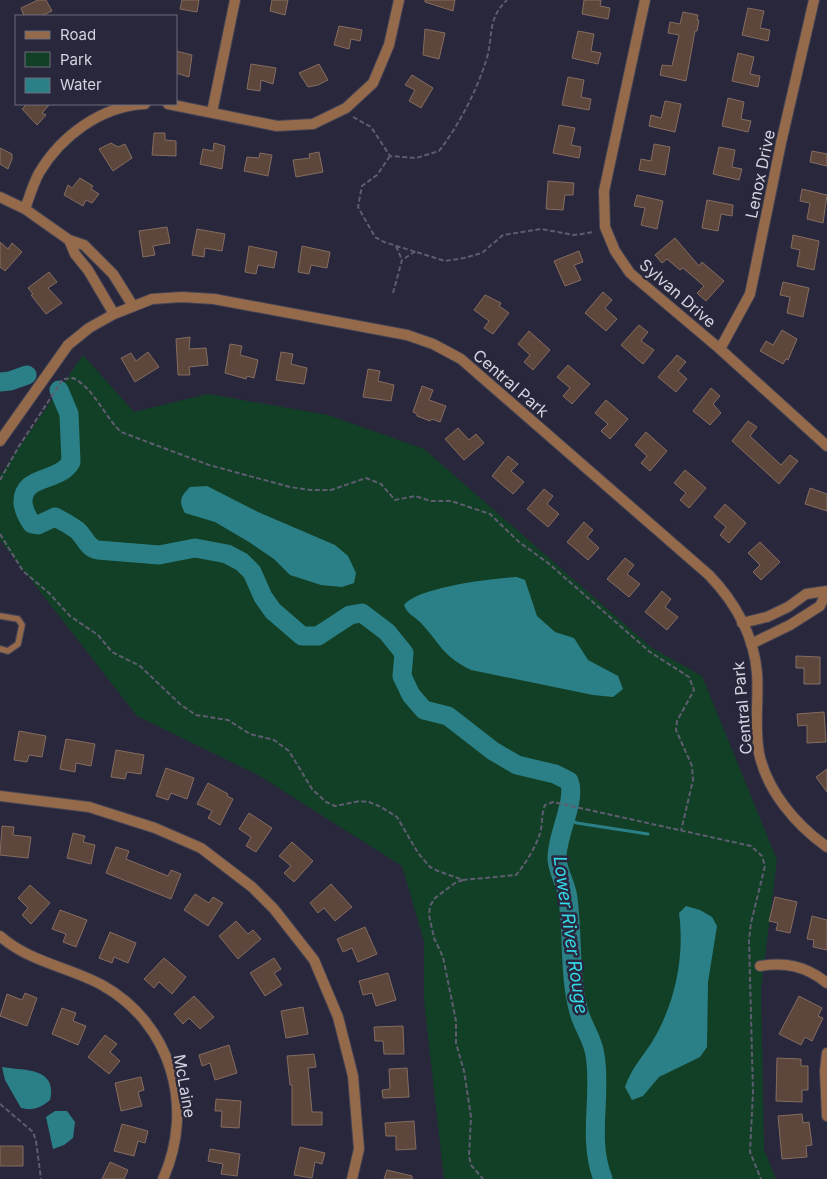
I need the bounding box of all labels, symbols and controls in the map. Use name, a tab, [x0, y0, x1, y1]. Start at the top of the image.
legend	[15, 15, 178, 105]
text: Road	[60, 25, 96, 44]
text: Park	[60, 50, 93, 69]
text: Water	[60, 75, 102, 94]
street label: Lenox Drive	[741, 128, 779, 220]
street label: Sylvan Drive	[636, 254, 720, 332]
street label: Central Park	[469, 345, 553, 421]
street label: Central Park	[728, 660, 756, 755]
water label: Lower River Rouge	[550, 855, 592, 1015]
street label: McLaine	[170, 1053, 200, 1119]

